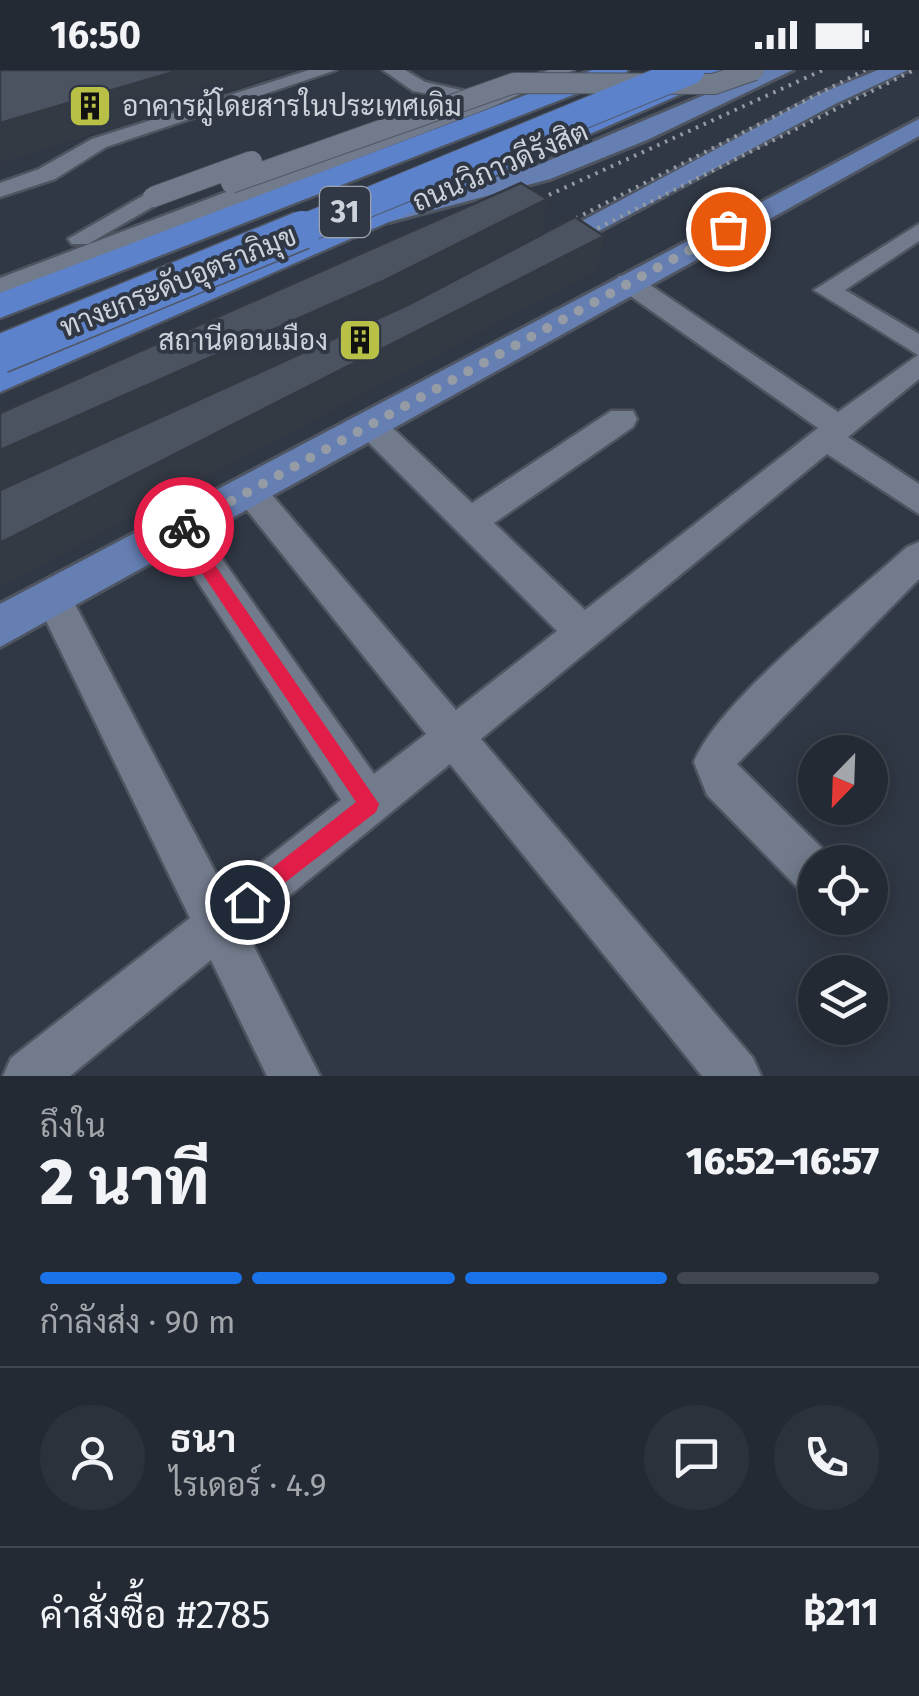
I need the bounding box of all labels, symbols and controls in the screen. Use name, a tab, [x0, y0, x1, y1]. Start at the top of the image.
text: 16:50	[50, 12, 141, 58]
building icon: อาคารผู้โดยสารในประเทศเดิม	[67, 83, 113, 129]
place label: อาคารผู้โดยสารในประเทศเดิม	[122, 87, 462, 126]
street label: ถนนวิภาวดีรังสิต	[407, 113, 593, 218]
road number: 31	[320, 187, 370, 237]
pin	[686, 187, 771, 272]
icon: bag	[701, 202, 756, 257]
street label: ทางยกระดับอุตราภิมุข	[55, 217, 302, 347]
building icon: สถานีดอนเมือง	[337, 317, 383, 363]
place label: สถานีดอนเมือง	[158, 322, 328, 357]
courier	[134, 477, 234, 577]
icon: bike	[157, 500, 212, 555]
north arrow	[798, 735, 888, 825]
map controls	[798, 735, 888, 1045]
button: locate	[798, 845, 888, 935]
pin	[205, 860, 290, 945]
icon: home	[220, 875, 275, 930]
button: layers	[798, 955, 888, 1045]
text: ถึงใน	[40, 1107, 106, 1145]
text: 16:52–16:57	[686, 1138, 879, 1184]
text: 2 นาที	[40, 1143, 210, 1221]
text: กำลังส่ง · 90 m	[40, 1303, 235, 1341]
button: person	[40, 1405, 145, 1510]
button: chat	[644, 1405, 749, 1510]
button: phone	[774, 1405, 879, 1510]
text: ธนา	[170, 1416, 236, 1462]
text: ไรเดอร์ · 4.9	[170, 1466, 326, 1504]
text: ฿211	[803, 1589, 879, 1635]
text: คำสั่งซื้อ #2785	[40, 1592, 270, 1638]

